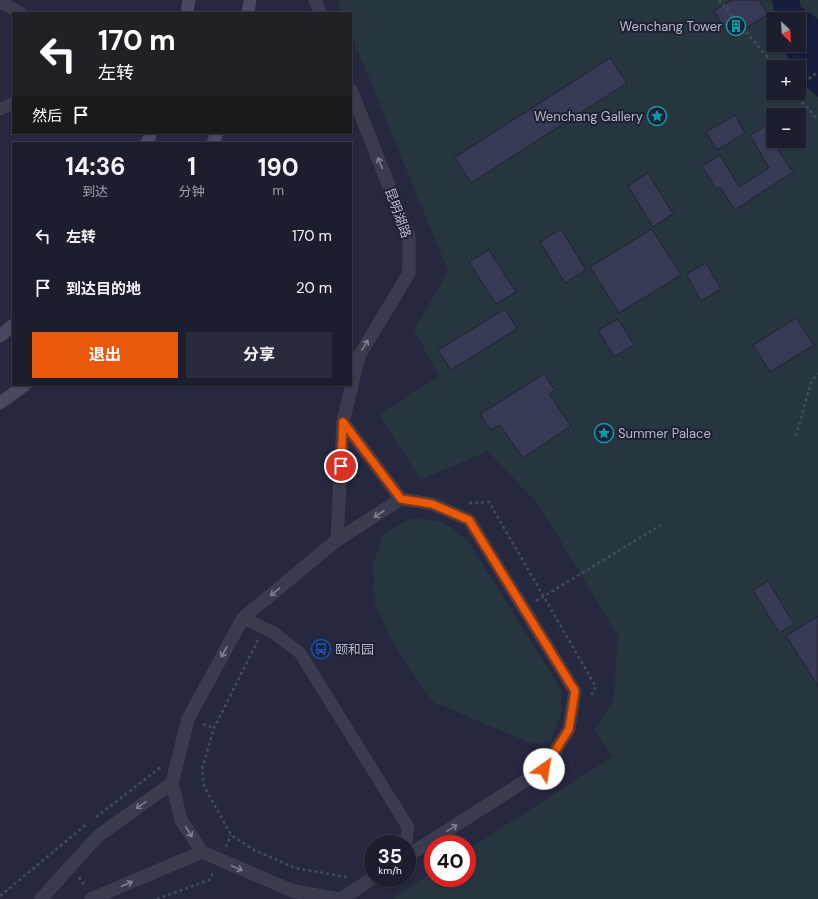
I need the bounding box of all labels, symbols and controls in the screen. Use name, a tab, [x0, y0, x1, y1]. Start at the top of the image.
north arrow	[766, 12, 806, 52]
map controls	[766, 12, 806, 148]
building icon: Wenchang Tower	[725, 15, 747, 37]
place label: Wenchang Tower	[620, 18, 722, 35]
text: 170 m	[98, 22, 176, 59]
icon: left	[32, 28, 84, 80]
button: +	[766, 60, 806, 100]
text: 左转	[98, 61, 134, 85]
icon: arrive	[70, 104, 92, 126]
place icon: Wenchang Gallery	[646, 105, 668, 127]
text: 然后	[32, 106, 62, 126]
place label: Wenchang Gallery	[534, 108, 643, 125]
button: −	[766, 108, 806, 148]
text: 14:36	[65, 151, 125, 182]
text: 1	[187, 151, 196, 182]
text: 190	[258, 152, 299, 183]
one-way arrow	[375, 157, 383, 169]
text: m	[272, 182, 284, 199]
text: 到达	[82, 183, 108, 200]
text: 分钟	[179, 183, 205, 200]
street label: 昆明湖路	[381, 186, 415, 240]
icon: left	[32, 225, 54, 247]
text: 170 m	[292, 226, 332, 246]
text: 左转	[66, 227, 96, 247]
icon: arrive	[32, 277, 54, 299]
text: 20 m	[296, 278, 332, 298]
text: 到达目的地	[66, 279, 141, 299]
button: 退出	[32, 332, 178, 378]
button: 分享	[186, 332, 332, 378]
one-way arrow	[362, 339, 370, 351]
place icon: Summer Palace	[593, 422, 615, 444]
place label: Summer Palace	[618, 425, 711, 442]
pin	[324, 449, 358, 483]
icon: arrive	[330, 455, 352, 477]
one-way arrow	[373, 509, 384, 518]
one-way arrow	[270, 587, 280, 596]
bus stop icon: 颐和园	[310, 638, 332, 660]
place label: 颐和园	[335, 641, 374, 658]
one-way arrow	[219, 646, 227, 658]
position arrow	[523, 748, 565, 790]
one-way arrow	[135, 801, 146, 809]
one-way arrow	[446, 823, 458, 831]
one-way arrow	[185, 826, 193, 838]
speed limit sign: 40	[424, 835, 476, 887]
text: 35	[378, 843, 402, 869]
one-way arrow	[231, 864, 243, 872]
text: km/h	[378, 864, 402, 877]
one-way arrow	[120, 880, 132, 887]

